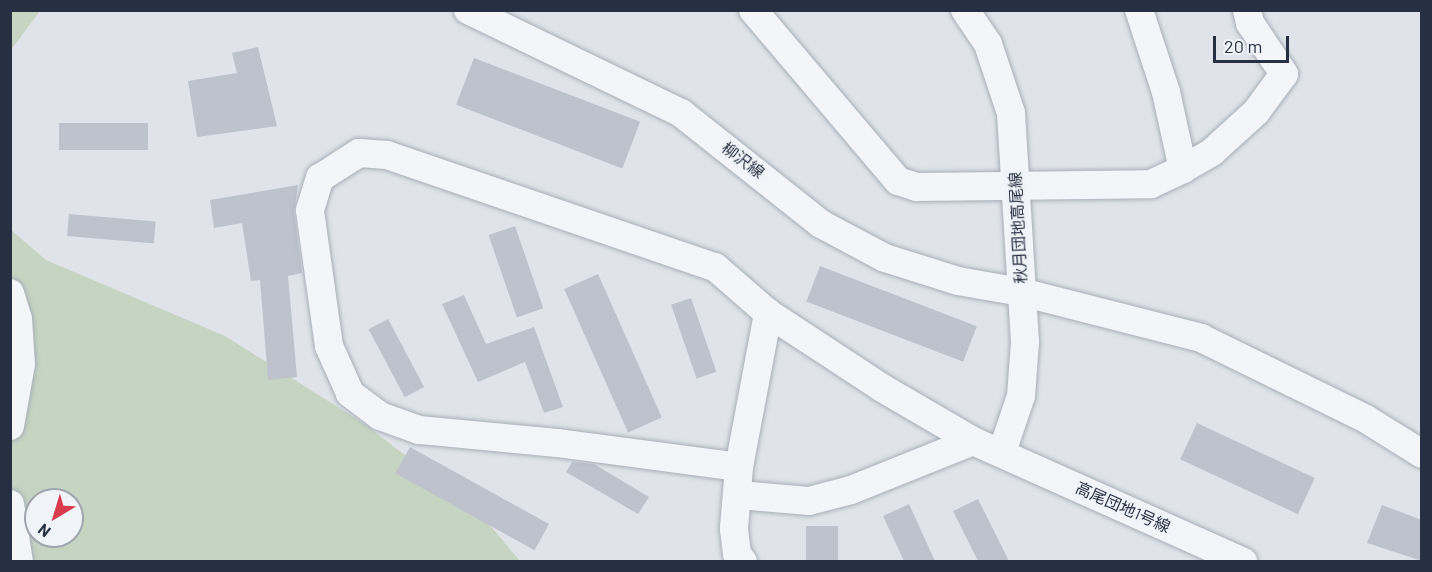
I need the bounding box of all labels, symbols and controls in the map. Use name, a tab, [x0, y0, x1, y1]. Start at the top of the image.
scale bar	[1216, 24, 1292, 62]
text: 20 m	[1224, 35, 1262, 57]
street label: 柳沢線	[718, 138, 768, 182]
street label: 秋月団地高尾線	[1005, 172, 1031, 284]
street label: 高尾団地1号線	[1073, 478, 1173, 536]
north arrow	[24, 488, 84, 548]
text: N	[34, 520, 54, 542]

